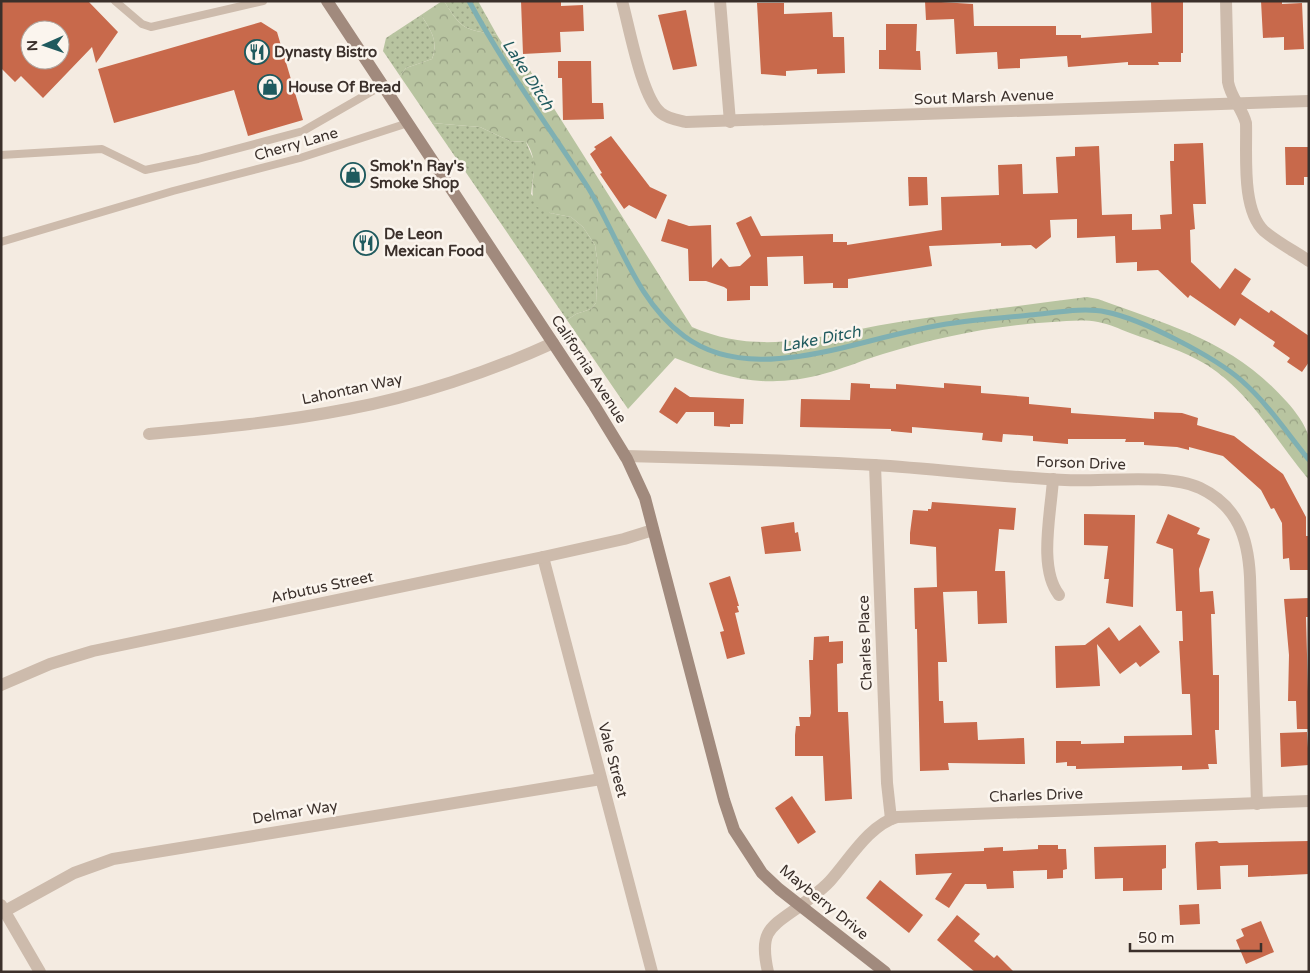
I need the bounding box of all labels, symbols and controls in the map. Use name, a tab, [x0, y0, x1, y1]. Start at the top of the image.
north arrow	[20, 20, 70, 70]
water label: Lake Ditch	[498, 36, 559, 115]
restaurant icon: Dynasty Bistro	[244, 39, 270, 65]
text: N	[24, 40, 41, 51]
place label: Dynasty Bistro	[274, 43, 377, 62]
shop icon: House Of Bread	[257, 74, 283, 100]
place label: House Of Bread	[288, 78, 401, 96]
street label: Sout Marsh Avenue	[914, 86, 1054, 108]
street label: Cherry Lane	[252, 123, 340, 165]
place label: Smok'n Ray's Smoke Shop	[370, 157, 464, 193]
shop icon: Smok'n Ray's Smoke Shop	[340, 162, 366, 188]
place label: De Leon Mexican Food	[384, 225, 484, 260]
restaurant icon: De Leon Mexican Food	[353, 230, 379, 256]
street label: California Avenue	[547, 312, 631, 426]
water label: Lake Ditch	[780, 321, 863, 356]
street label: Lahontan Way	[300, 370, 404, 408]
street label: Forson Drive	[1036, 452, 1126, 474]
street label: Arbutus Street	[269, 567, 375, 607]
street label: Charles Place	[854, 595, 876, 691]
street label: Vale Street	[594, 720, 632, 800]
street label: Charles Drive	[989, 784, 1083, 806]
street label: Delmar Way	[251, 796, 339, 828]
street label: Mayberry Drive	[776, 861, 872, 943]
scale bar	[1130, 920, 1261, 952]
text: 50 m	[1138, 929, 1175, 947]

